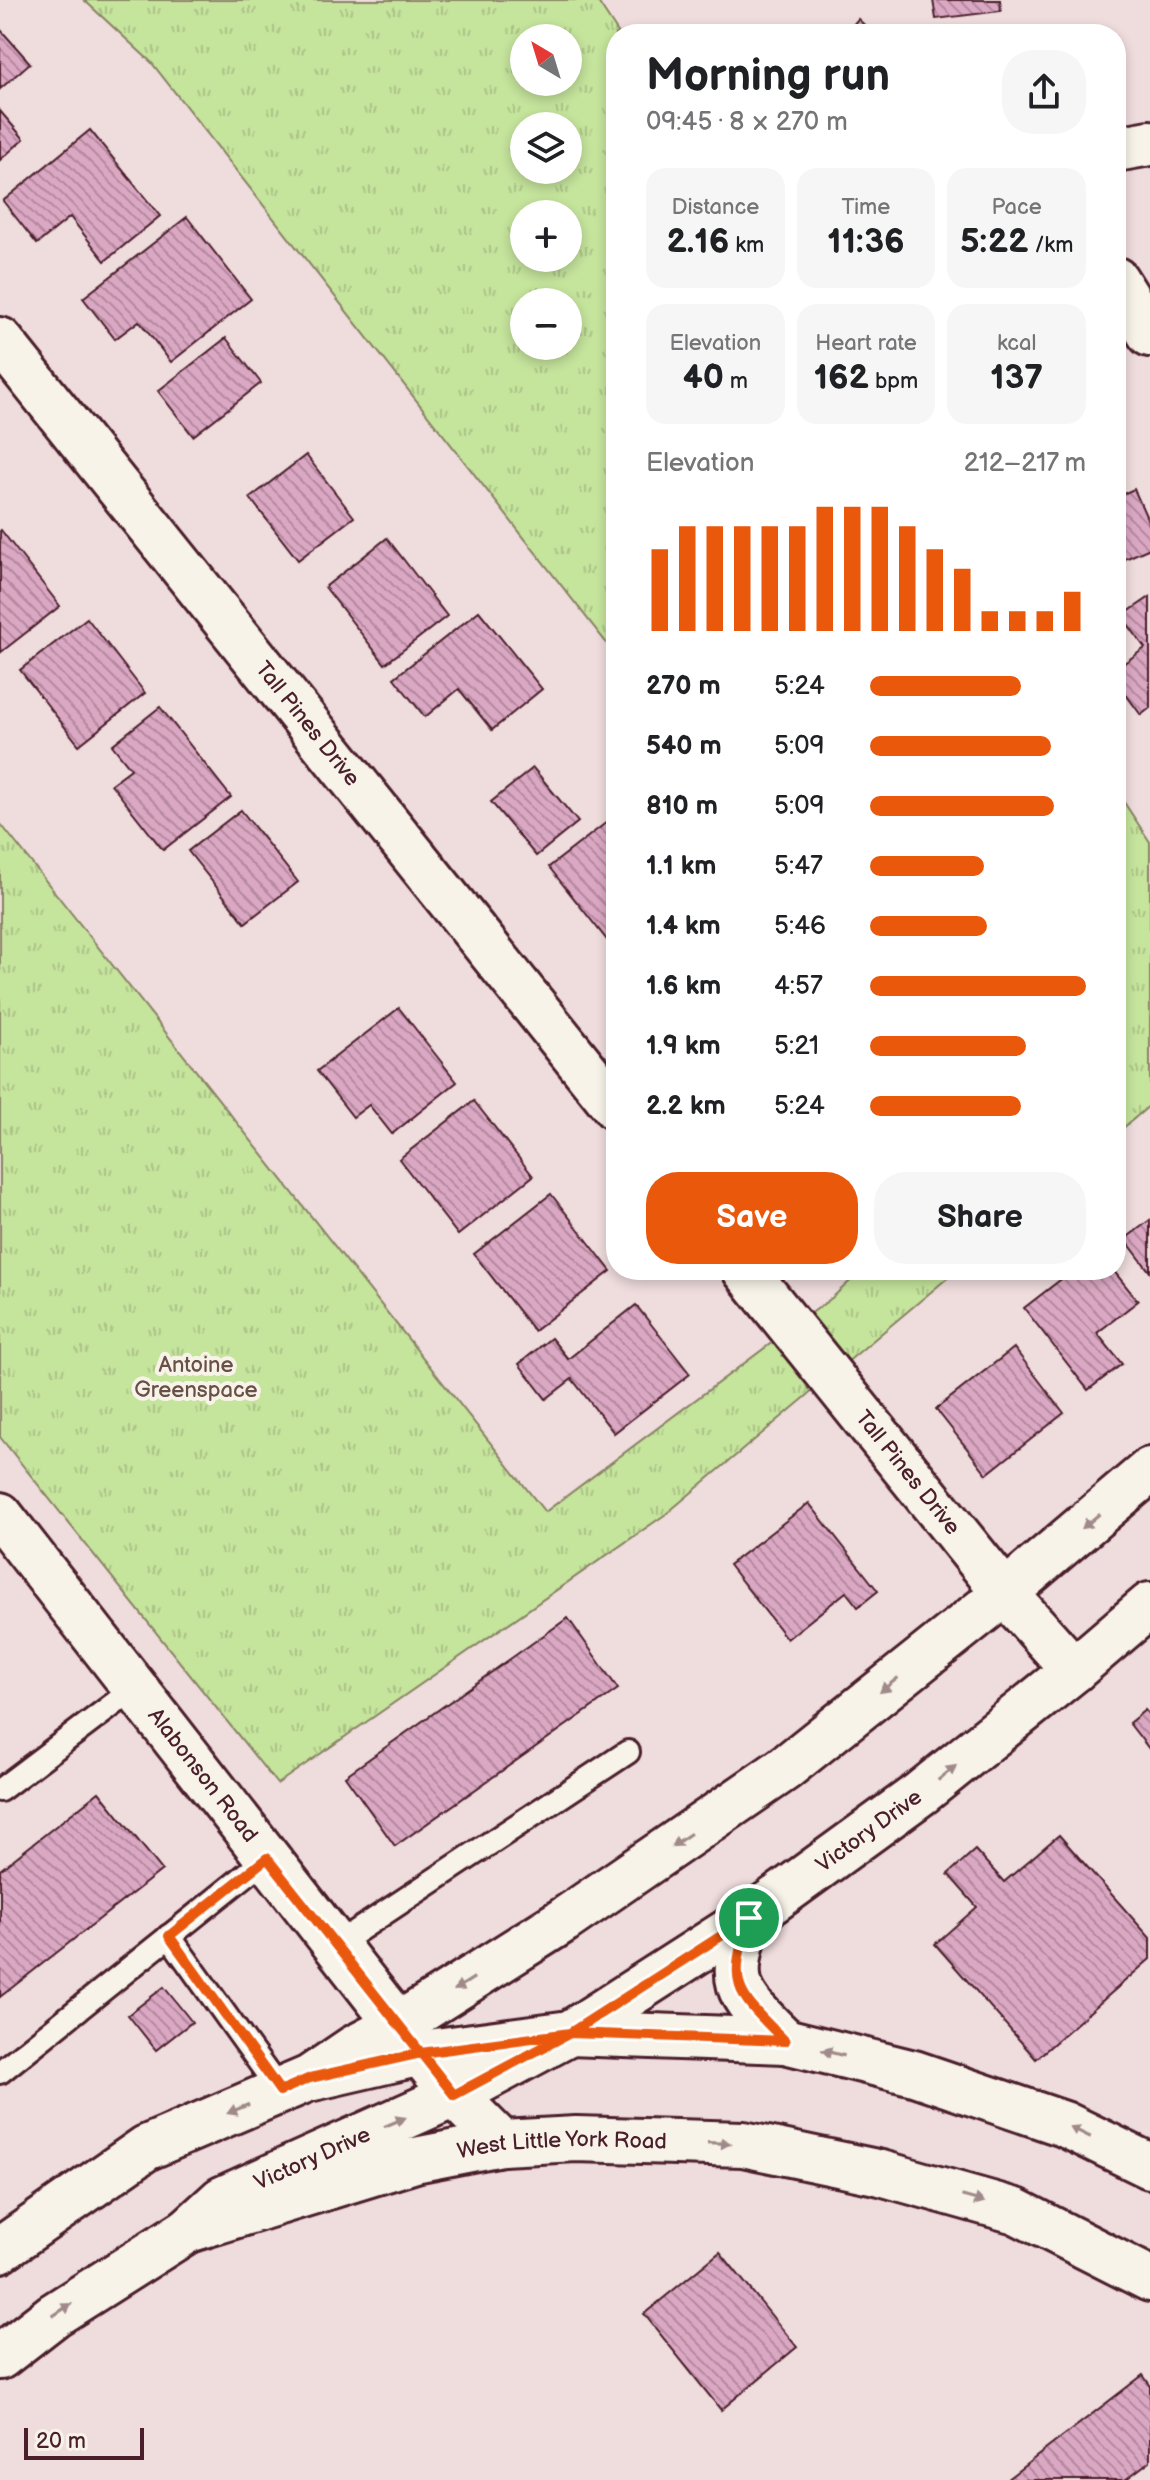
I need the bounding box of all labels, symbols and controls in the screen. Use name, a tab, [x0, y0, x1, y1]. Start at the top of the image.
north arrow	[510, 24, 582, 96]
map controls	[510, 24, 582, 360]
text: Morning run	[646, 50, 890, 103]
button: share	[1002, 50, 1086, 134]
text: 09:45 · 8 × 270 m	[646, 107, 848, 138]
button: layers	[510, 112, 582, 184]
text: Distance	[671, 194, 759, 221]
text: Time	[842, 194, 890, 221]
text: Pace	[992, 194, 1042, 221]
button: +	[510, 200, 582, 272]
text: 2.16	[666, 221, 729, 262]
text: 11:36	[827, 221, 905, 262]
text: 5:22	[960, 221, 1028, 262]
text: km	[729, 232, 764, 259]
text: /km	[1028, 232, 1073, 259]
button: −	[510, 288, 582, 360]
text: Elevation	[669, 330, 761, 357]
text: Heart rate	[815, 330, 917, 357]
text: kcal	[997, 330, 1036, 357]
text: 40	[683, 357, 724, 398]
text: 162	[814, 357, 869, 398]
text: 137	[990, 357, 1043, 398]
text: m	[724, 368, 748, 395]
text: bpm	[869, 368, 918, 395]
text: Elevation	[646, 448, 754, 479]
text: 212–217 m	[964, 448, 1086, 479]
street label: Tall Pines Drive	[250, 656, 366, 792]
text: 270 m	[646, 671, 721, 702]
text: 5:24	[774, 671, 825, 702]
text: 540 m	[646, 731, 722, 762]
text: 5:09	[774, 731, 824, 762]
text: 810 m	[646, 791, 718, 822]
text: 5:09	[774, 791, 824, 822]
text: 1.1 km	[646, 851, 716, 882]
text: 5:47	[774, 851, 823, 882]
text: 1.4 km	[646, 911, 721, 942]
text: 5:46	[774, 911, 826, 942]
text: 1.6 km	[646, 971, 721, 1002]
text: 4:57	[774, 971, 823, 1002]
text: 1.9 km	[646, 1031, 721, 1062]
text: 5:21	[774, 1031, 819, 1062]
text: 2.2 km	[646, 1091, 726, 1122]
text: 5:24	[774, 1091, 825, 1122]
button: Save	[646, 1172, 858, 1264]
button: Share	[874, 1172, 1086, 1264]
park label: Antoine Greenspace	[134, 1352, 258, 1404]
street label: Tall Pines Drive	[850, 1405, 966, 1540]
one-way arrow	[1081, 1512, 1101, 1529]
one-way arrow	[879, 1677, 899, 1693]
street label: Alabonson Road	[142, 1703, 264, 1848]
one-way arrow	[937, 1765, 957, 1782]
street label: Victory Drive	[811, 1783, 927, 1878]
one-way arrow	[670, 1832, 691, 1847]
pin	[715, 1884, 783, 1952]
icon: arrive	[727, 1896, 771, 1940]
one-way arrow	[453, 1976, 475, 1991]
one-way arrow	[820, 2046, 845, 2058]
one-way arrow	[227, 2102, 250, 2115]
one-way arrow	[383, 2116, 407, 2129]
street label: Victory Drive	[250, 2121, 375, 2196]
street label: West Little York Road	[455, 2125, 667, 2165]
one-way arrow	[1068, 2125, 1091, 2139]
one-way arrow	[707, 2137, 732, 2150]
one-way arrow	[961, 2193, 985, 2206]
one-way arrow	[51, 2304, 73, 2318]
scale bar	[24, 2424, 144, 2460]
text: 20 m	[36, 2428, 86, 2455]

